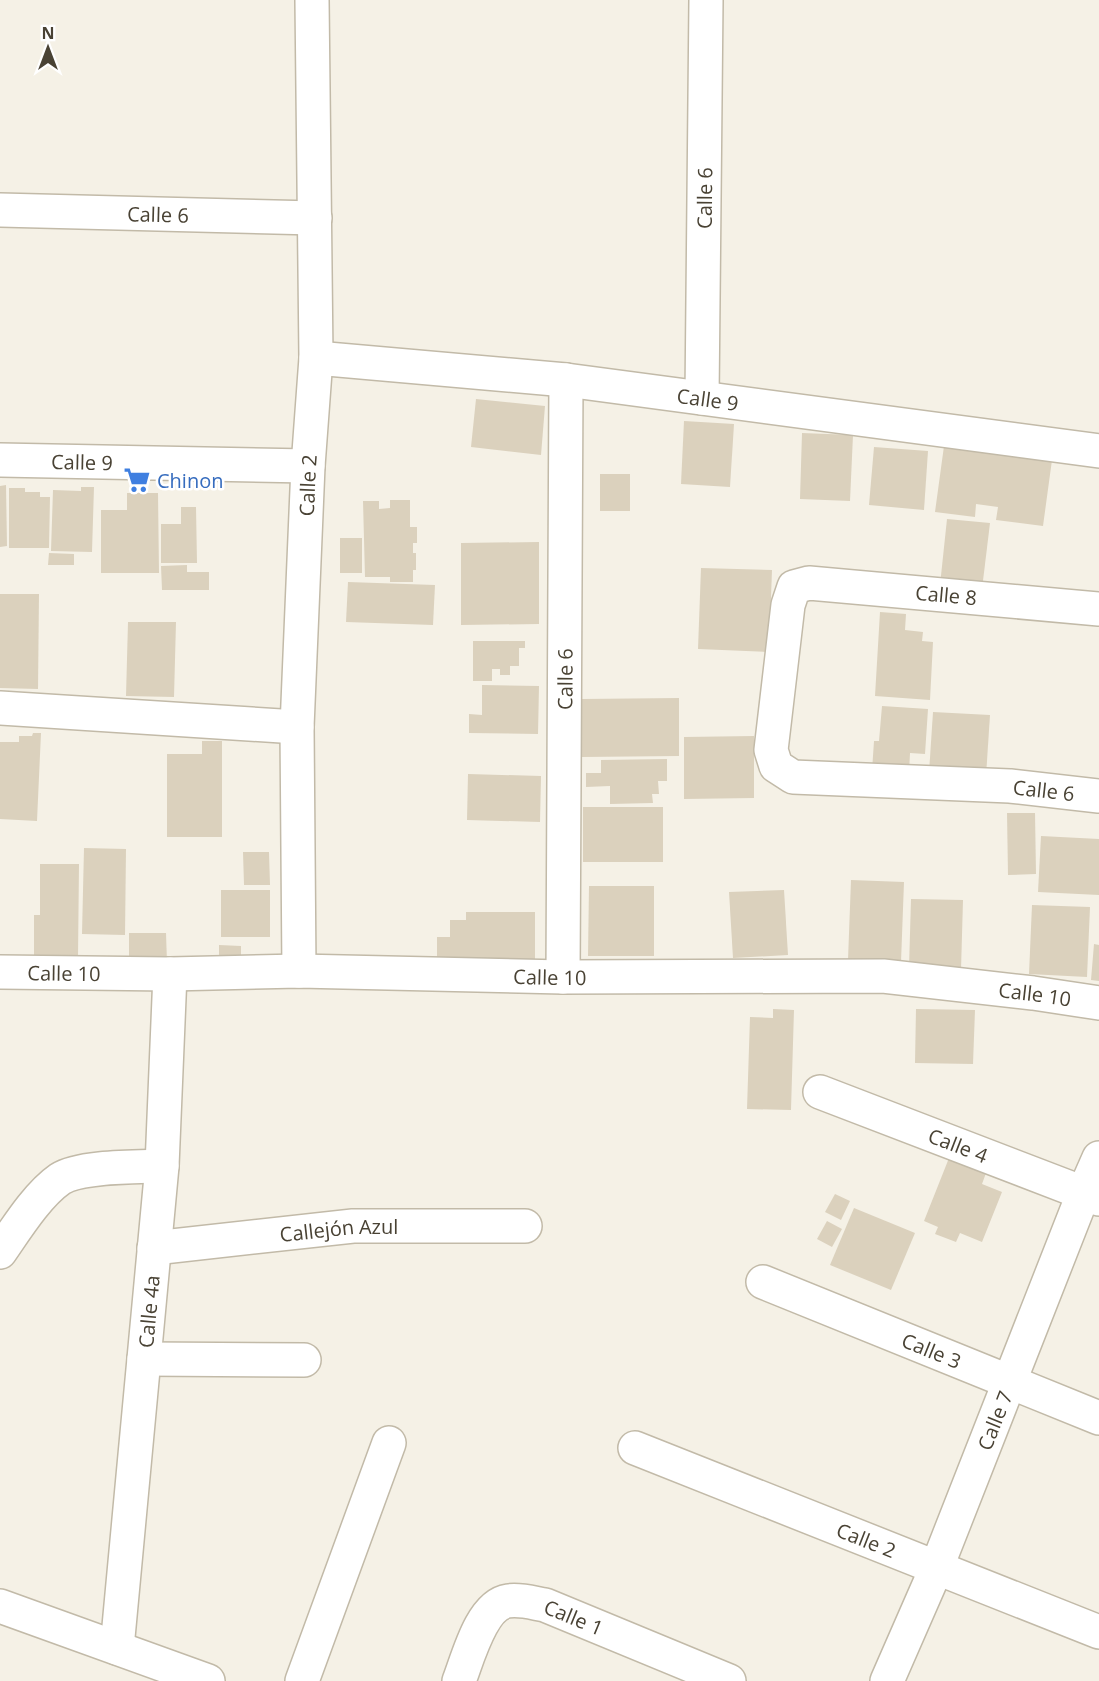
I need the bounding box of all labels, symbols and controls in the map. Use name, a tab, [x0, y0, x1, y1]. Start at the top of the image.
north arrow	[18, 18, 78, 78]
text: N	[41, 22, 55, 44]
street label: Calle 6	[690, 167, 718, 229]
street label: Calle 6	[127, 200, 189, 228]
street label: Calle 9	[675, 381, 740, 416]
street label: Calle 9	[51, 447, 113, 476]
street label: Calle 2	[292, 453, 322, 517]
supermarket icon: Chinon	[122, 465, 152, 495]
place label: Chinon	[157, 467, 223, 494]
street label: Calle 8	[914, 579, 978, 611]
street label: Calle 6	[551, 648, 578, 710]
street label: Calle 6	[1012, 773, 1076, 807]
street label: Calle 10	[27, 959, 101, 987]
street label: Calle 10	[513, 962, 587, 991]
street label: Calle 10	[997, 976, 1073, 1012]
street label: Calle 4	[925, 1121, 992, 1169]
street label: Callejón Azul	[278, 1213, 398, 1248]
street label: Calle 4a	[132, 1274, 165, 1349]
street label: Calle 3	[898, 1326, 965, 1374]
street label: Calle 7	[971, 1387, 1018, 1454]
street label: Calle 2	[833, 1516, 900, 1564]
street label: Calle 1	[540, 1593, 607, 1641]

